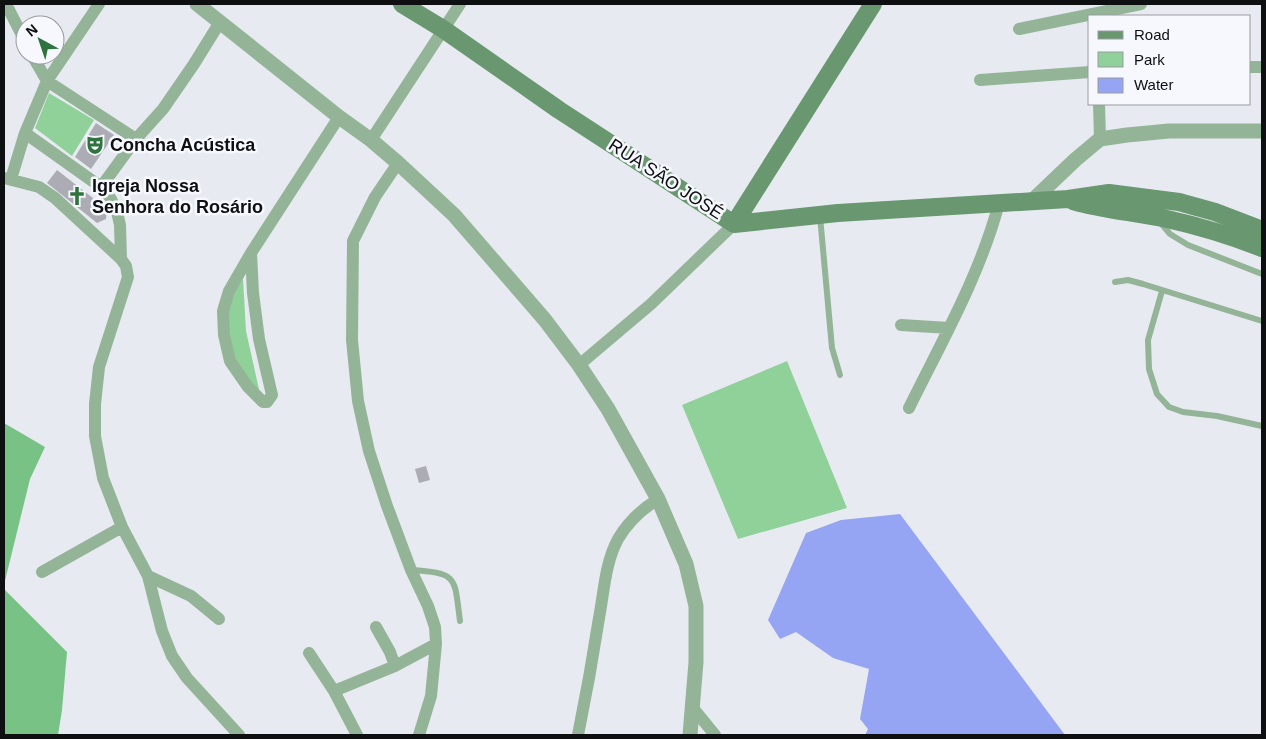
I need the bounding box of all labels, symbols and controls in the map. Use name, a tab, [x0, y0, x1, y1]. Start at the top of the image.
north arrow	[15, 15, 65, 65]
legend	[1088, 15, 1251, 105]
text: N	[23, 21, 41, 39]
text: Road	[1134, 26, 1170, 43]
text: Park	[1134, 51, 1165, 68]
text: Water	[1134, 76, 1173, 93]
theatre icon: Concha Acústica	[84, 134, 106, 156]
street label: RUA SÃO JOSÉ	[605, 134, 727, 223]
place label: Concha Acústica	[110, 135, 256, 155]
place label: Igreja Nossa Senhora do Rosário	[92, 176, 263, 217]
church icon: Igreja Nossa Senhora do Rosário	[66, 185, 88, 207]

